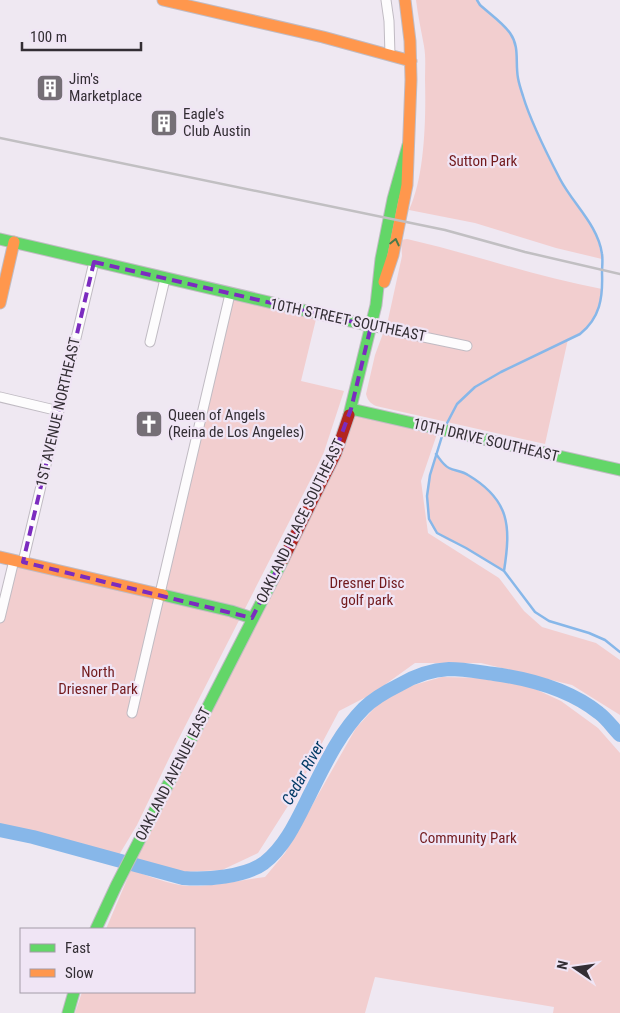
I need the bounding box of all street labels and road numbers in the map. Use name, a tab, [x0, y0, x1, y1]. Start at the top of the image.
street label: 10TH STREET SOUTHEAST	[268, 295, 428, 345]
street label: 1ST AVENUE NORTHEAST	[32, 335, 84, 489]
street label: 10TH DRIVE SOUTHEAST	[411, 414, 561, 466]
street label: OAKLAND PLACE SOUTHEAST	[252, 436, 348, 606]
street label: OAKLAND AVENUE EAST	[132, 704, 214, 844]

